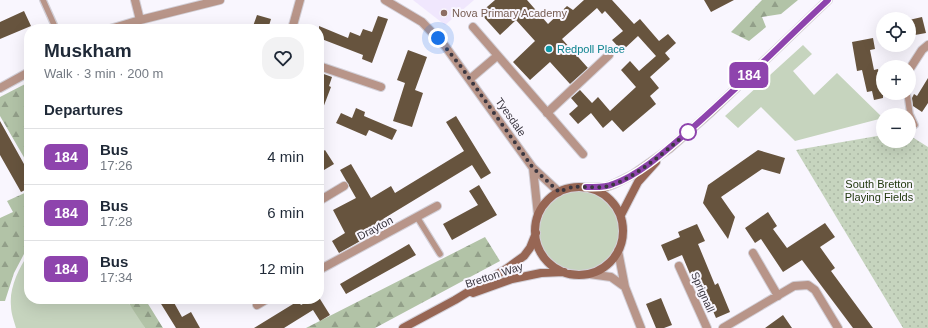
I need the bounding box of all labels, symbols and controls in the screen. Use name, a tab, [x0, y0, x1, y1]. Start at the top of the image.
place label: Nova Primary Academy	[452, 7, 567, 19]
marker: Nova Primary Academy	[439, 8, 449, 18]
map controls	[876, 12, 916, 148]
button: locate	[876, 12, 916, 52]
your location	[428, 28, 448, 48]
button: heart	[262, 37, 304, 79]
text: Muskham	[44, 40, 132, 61]
place label: Redpoll Place	[557, 43, 625, 55]
marker: Redpoll Place	[544, 44, 554, 54]
button: +	[876, 60, 916, 100]
line badge: 184	[726, 62, 772, 88]
text: Walk · 3 min · 200 m	[44, 66, 163, 81]
text: 184	[737, 67, 761, 83]
street label: Tyesdale	[493, 96, 529, 138]
text: Departures	[44, 101, 123, 118]
button: −	[876, 108, 916, 148]
unlabelled marker	[679, 123, 697, 141]
text: Bus	[100, 141, 128, 158]
text: 4 min	[267, 148, 304, 165]
text: 184	[54, 149, 78, 165]
text: 17:26	[100, 158, 133, 173]
park label: South Bretton Playing Fields	[845, 178, 914, 203]
text: Bus	[100, 197, 128, 214]
text: 6 min	[267, 204, 304, 221]
text: 184	[54, 205, 78, 221]
text: 17:28	[100, 214, 133, 229]
street label: Drayton	[355, 214, 395, 242]
text: Bus	[100, 253, 128, 270]
text: 12 min	[259, 260, 304, 277]
street label: Bretton Way	[464, 260, 525, 290]
text: 184	[54, 261, 78, 277]
text: 17:34	[100, 270, 133, 285]
street label: Sprignall	[689, 270, 717, 314]

